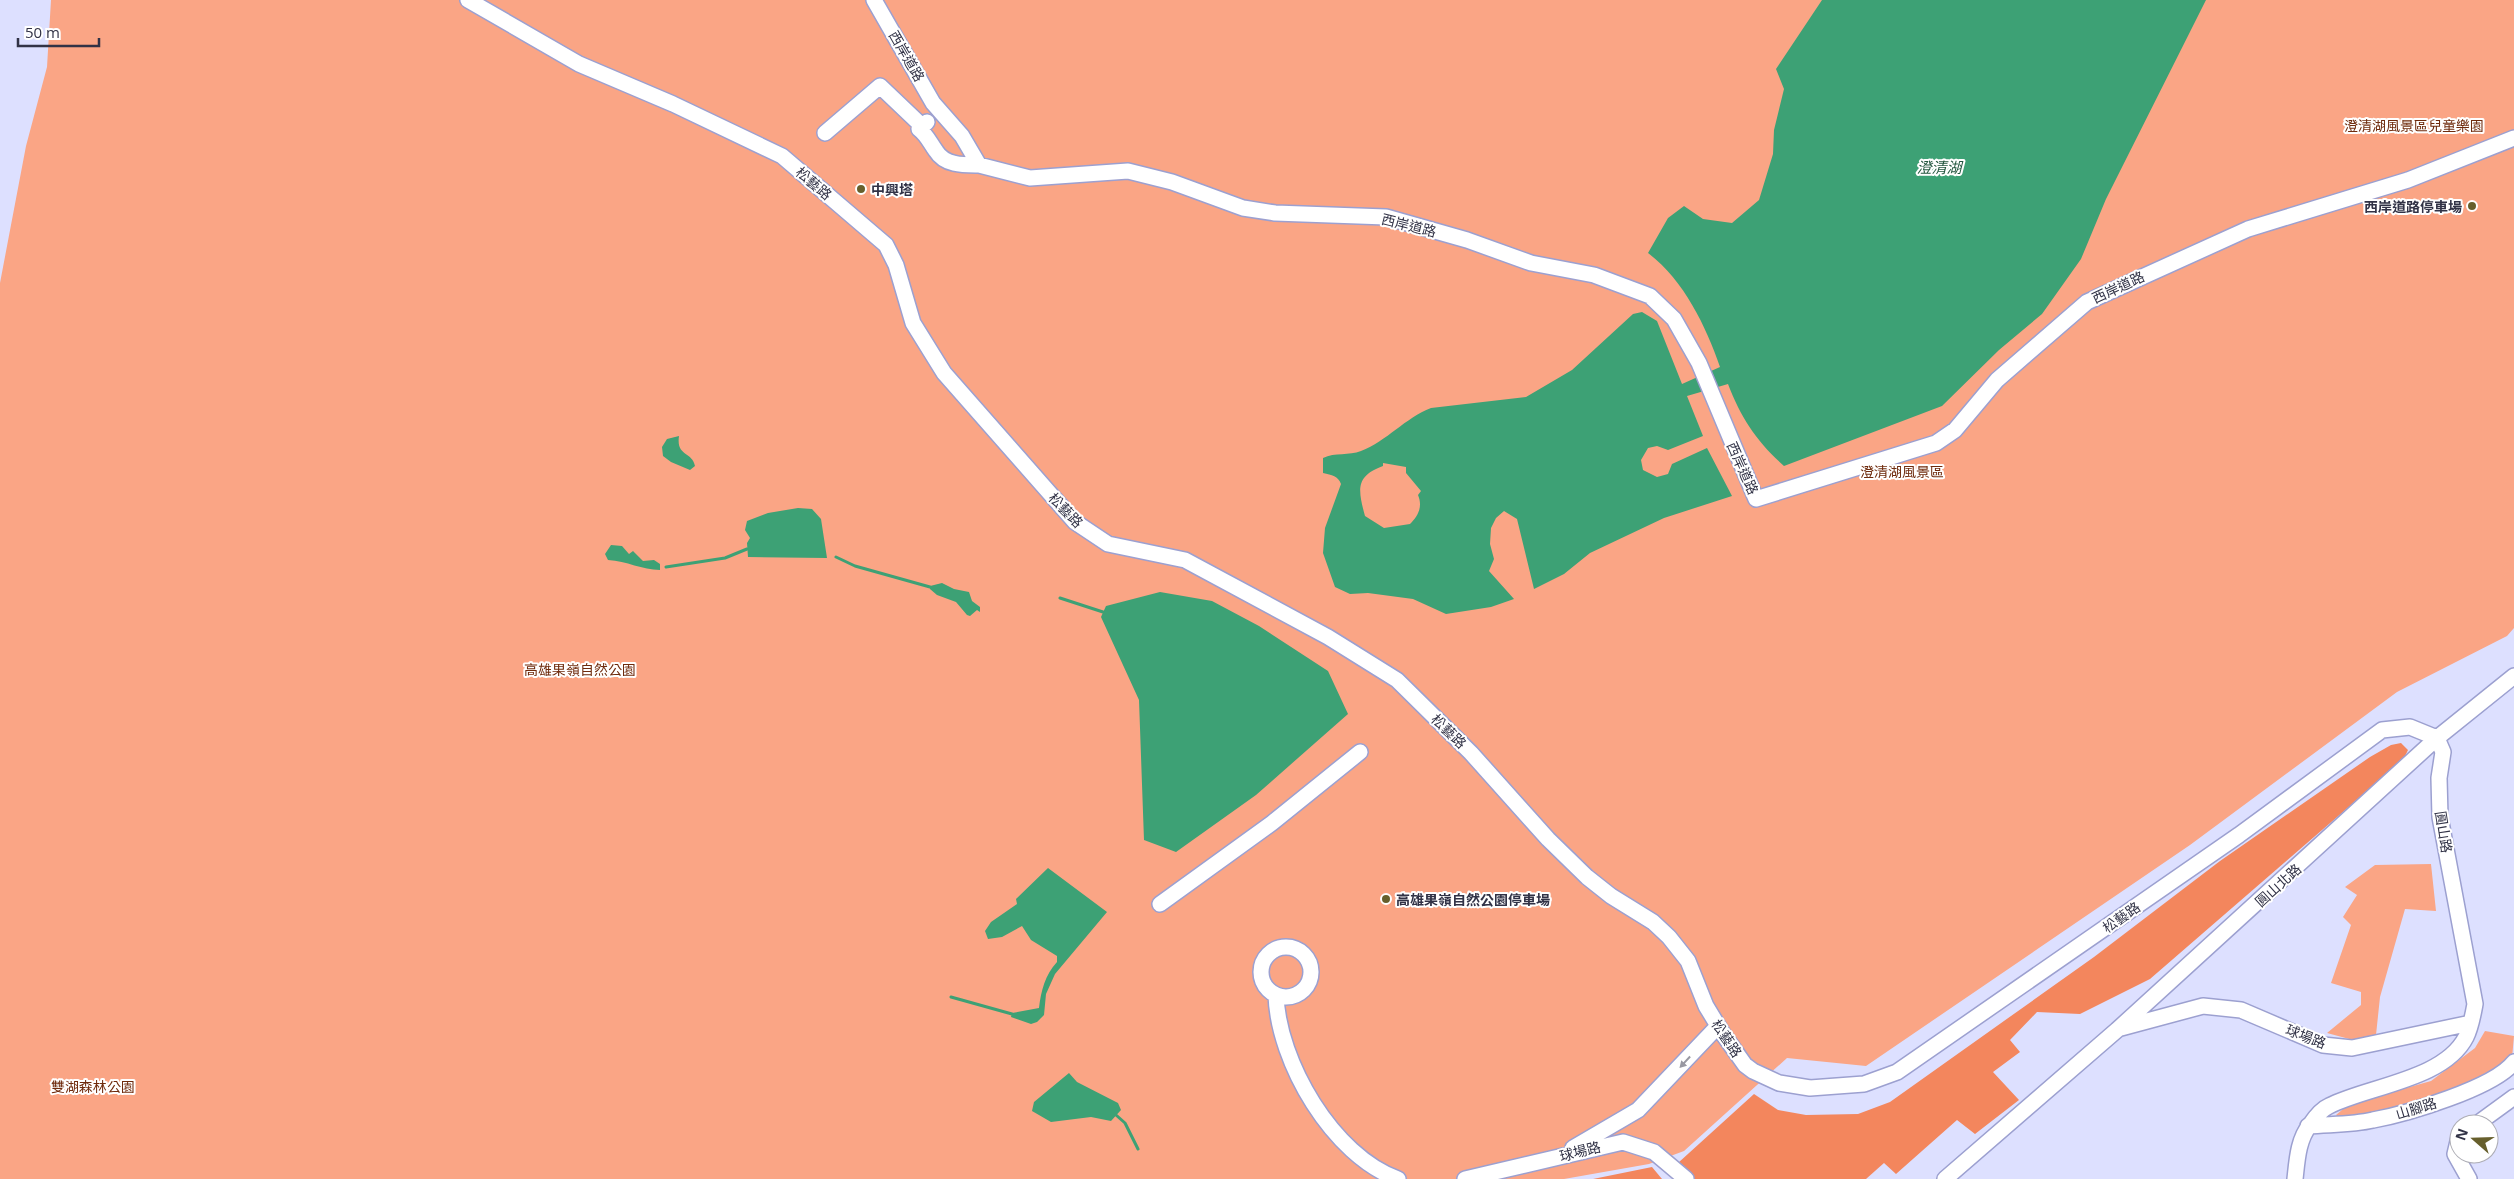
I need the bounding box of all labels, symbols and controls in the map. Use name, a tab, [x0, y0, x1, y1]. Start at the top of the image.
scale bar	[18, 15, 99, 47]
text: 50 m	[25, 22, 60, 42]
street label: 西岸道路	[885, 27, 929, 85]
park label: 澄清湖風景區兒童樂園	[2344, 116, 2484, 135]
water label: 澄清湖	[1916, 157, 1963, 177]
street label: 松藝路	[792, 162, 836, 204]
place label: 中興塔	[871, 180, 913, 199]
marker: 中興塔	[855, 183, 867, 195]
place label: 西岸道路停車場	[2364, 197, 2462, 216]
marker: 西岸道路停車場	[2466, 200, 2478, 212]
street label: 西岸道路	[1380, 209, 1438, 241]
street label: 西岸道路	[2089, 267, 2147, 307]
street label: 西岸道路	[1723, 439, 1763, 497]
park label: 澄清湖風景區	[1860, 462, 1944, 481]
street label: 松藝路	[1045, 488, 1087, 532]
park label: 高雄果嶺自然公園	[524, 660, 636, 679]
street label: 松藝路	[1427, 710, 1471, 752]
street label: 圓山路	[2431, 810, 2457, 854]
street label: 圓山北路	[2251, 859, 2305, 911]
place label: 高雄果嶺自然公園停車場	[1396, 890, 1550, 909]
marker: 高雄果嶺自然公園停車場	[1380, 893, 1392, 905]
street label: 松藝路	[2098, 897, 2144, 937]
street label: 松藝路	[1707, 1015, 1747, 1061]
street label: 球場路	[2283, 1020, 2329, 1052]
one-way arrow	[1679, 1056, 1691, 1068]
park label: 雙湖森林公園	[51, 1077, 135, 1096]
street label: 山腳路	[2393, 1093, 2439, 1123]
north arrow	[2449, 1114, 2499, 1164]
text: N	[2450, 1126, 2472, 1143]
street label: 球場路	[1557, 1137, 1603, 1165]

